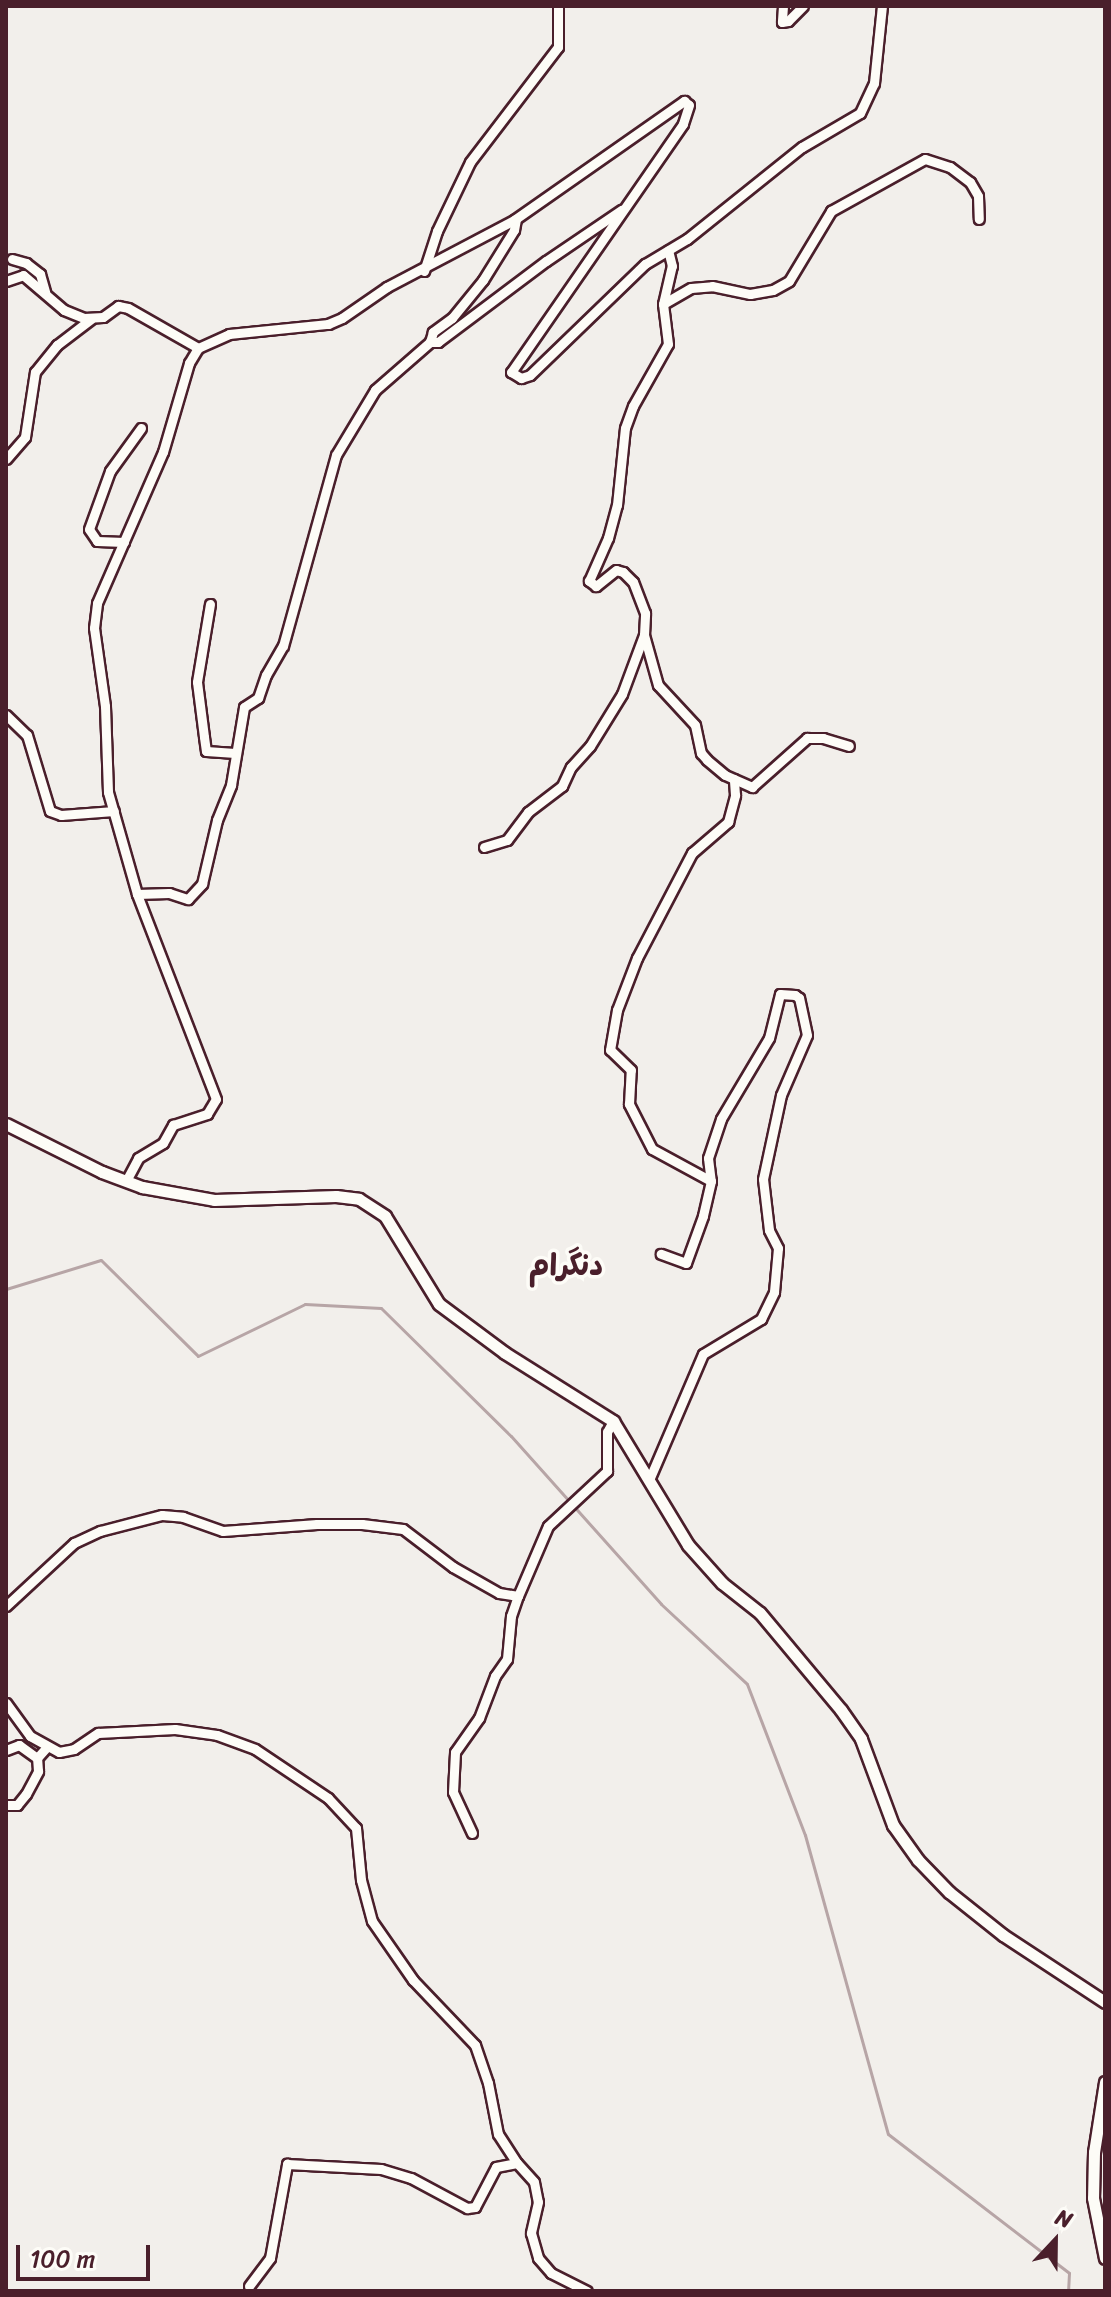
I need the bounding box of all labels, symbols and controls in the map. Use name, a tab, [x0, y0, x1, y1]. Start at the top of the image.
district label: دنگرام	[529, 1247, 603, 1283]
text: N	[1050, 2197, 1079, 2239]
north arrow	[1015, 2201, 1095, 2281]
scale bar	[20, 2229, 154, 2279]
text: 100 m	[30, 2238, 95, 2280]

